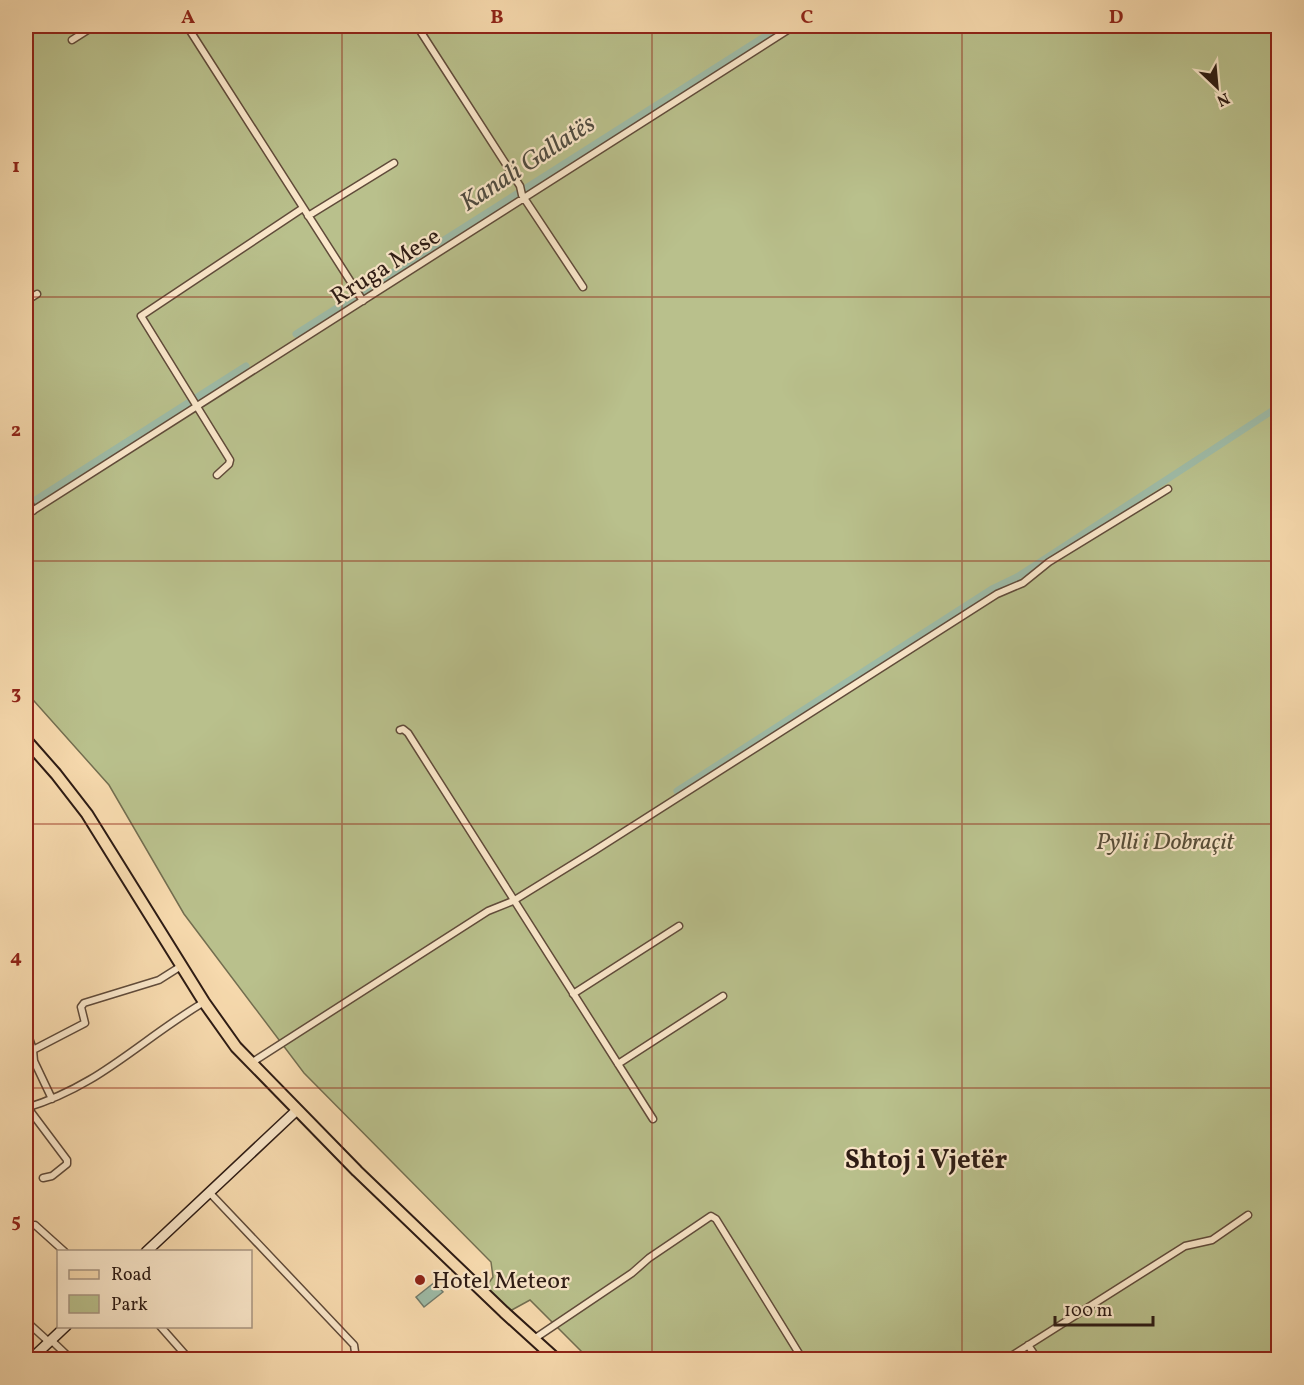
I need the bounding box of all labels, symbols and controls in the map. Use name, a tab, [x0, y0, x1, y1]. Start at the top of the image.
text: A	[181, 4, 195, 32]
text: B	[490, 4, 504, 32]
text: C	[801, 4, 814, 32]
text: D	[1109, 4, 1123, 32]
north arrow	[1187, 57, 1247, 117]
text: N	[1212, 86, 1233, 111]
water label: Kanali Gallatës	[453, 106, 603, 221]
text: 1	[12, 153, 20, 181]
street label: Rruga Mese	[325, 220, 448, 315]
text: 2	[11, 417, 21, 445]
text: 3	[11, 680, 21, 708]
park label: Pylli i Dobraçit	[1096, 826, 1235, 860]
text: 4	[10, 944, 22, 972]
district label: Shtoj i Vjetër	[845, 1142, 1007, 1180]
text: 5	[11, 1208, 21, 1236]
legend	[57, 1250, 252, 1328]
text: Road	[111, 1263, 152, 1288]
place label: Hotel Meteor	[432, 1265, 570, 1299]
marker: Hotel Meteor	[413, 1273, 427, 1287]
scale bar	[1055, 1289, 1152, 1327]
text: Park	[111, 1293, 148, 1318]
text: 100 m	[1064, 1299, 1113, 1324]

